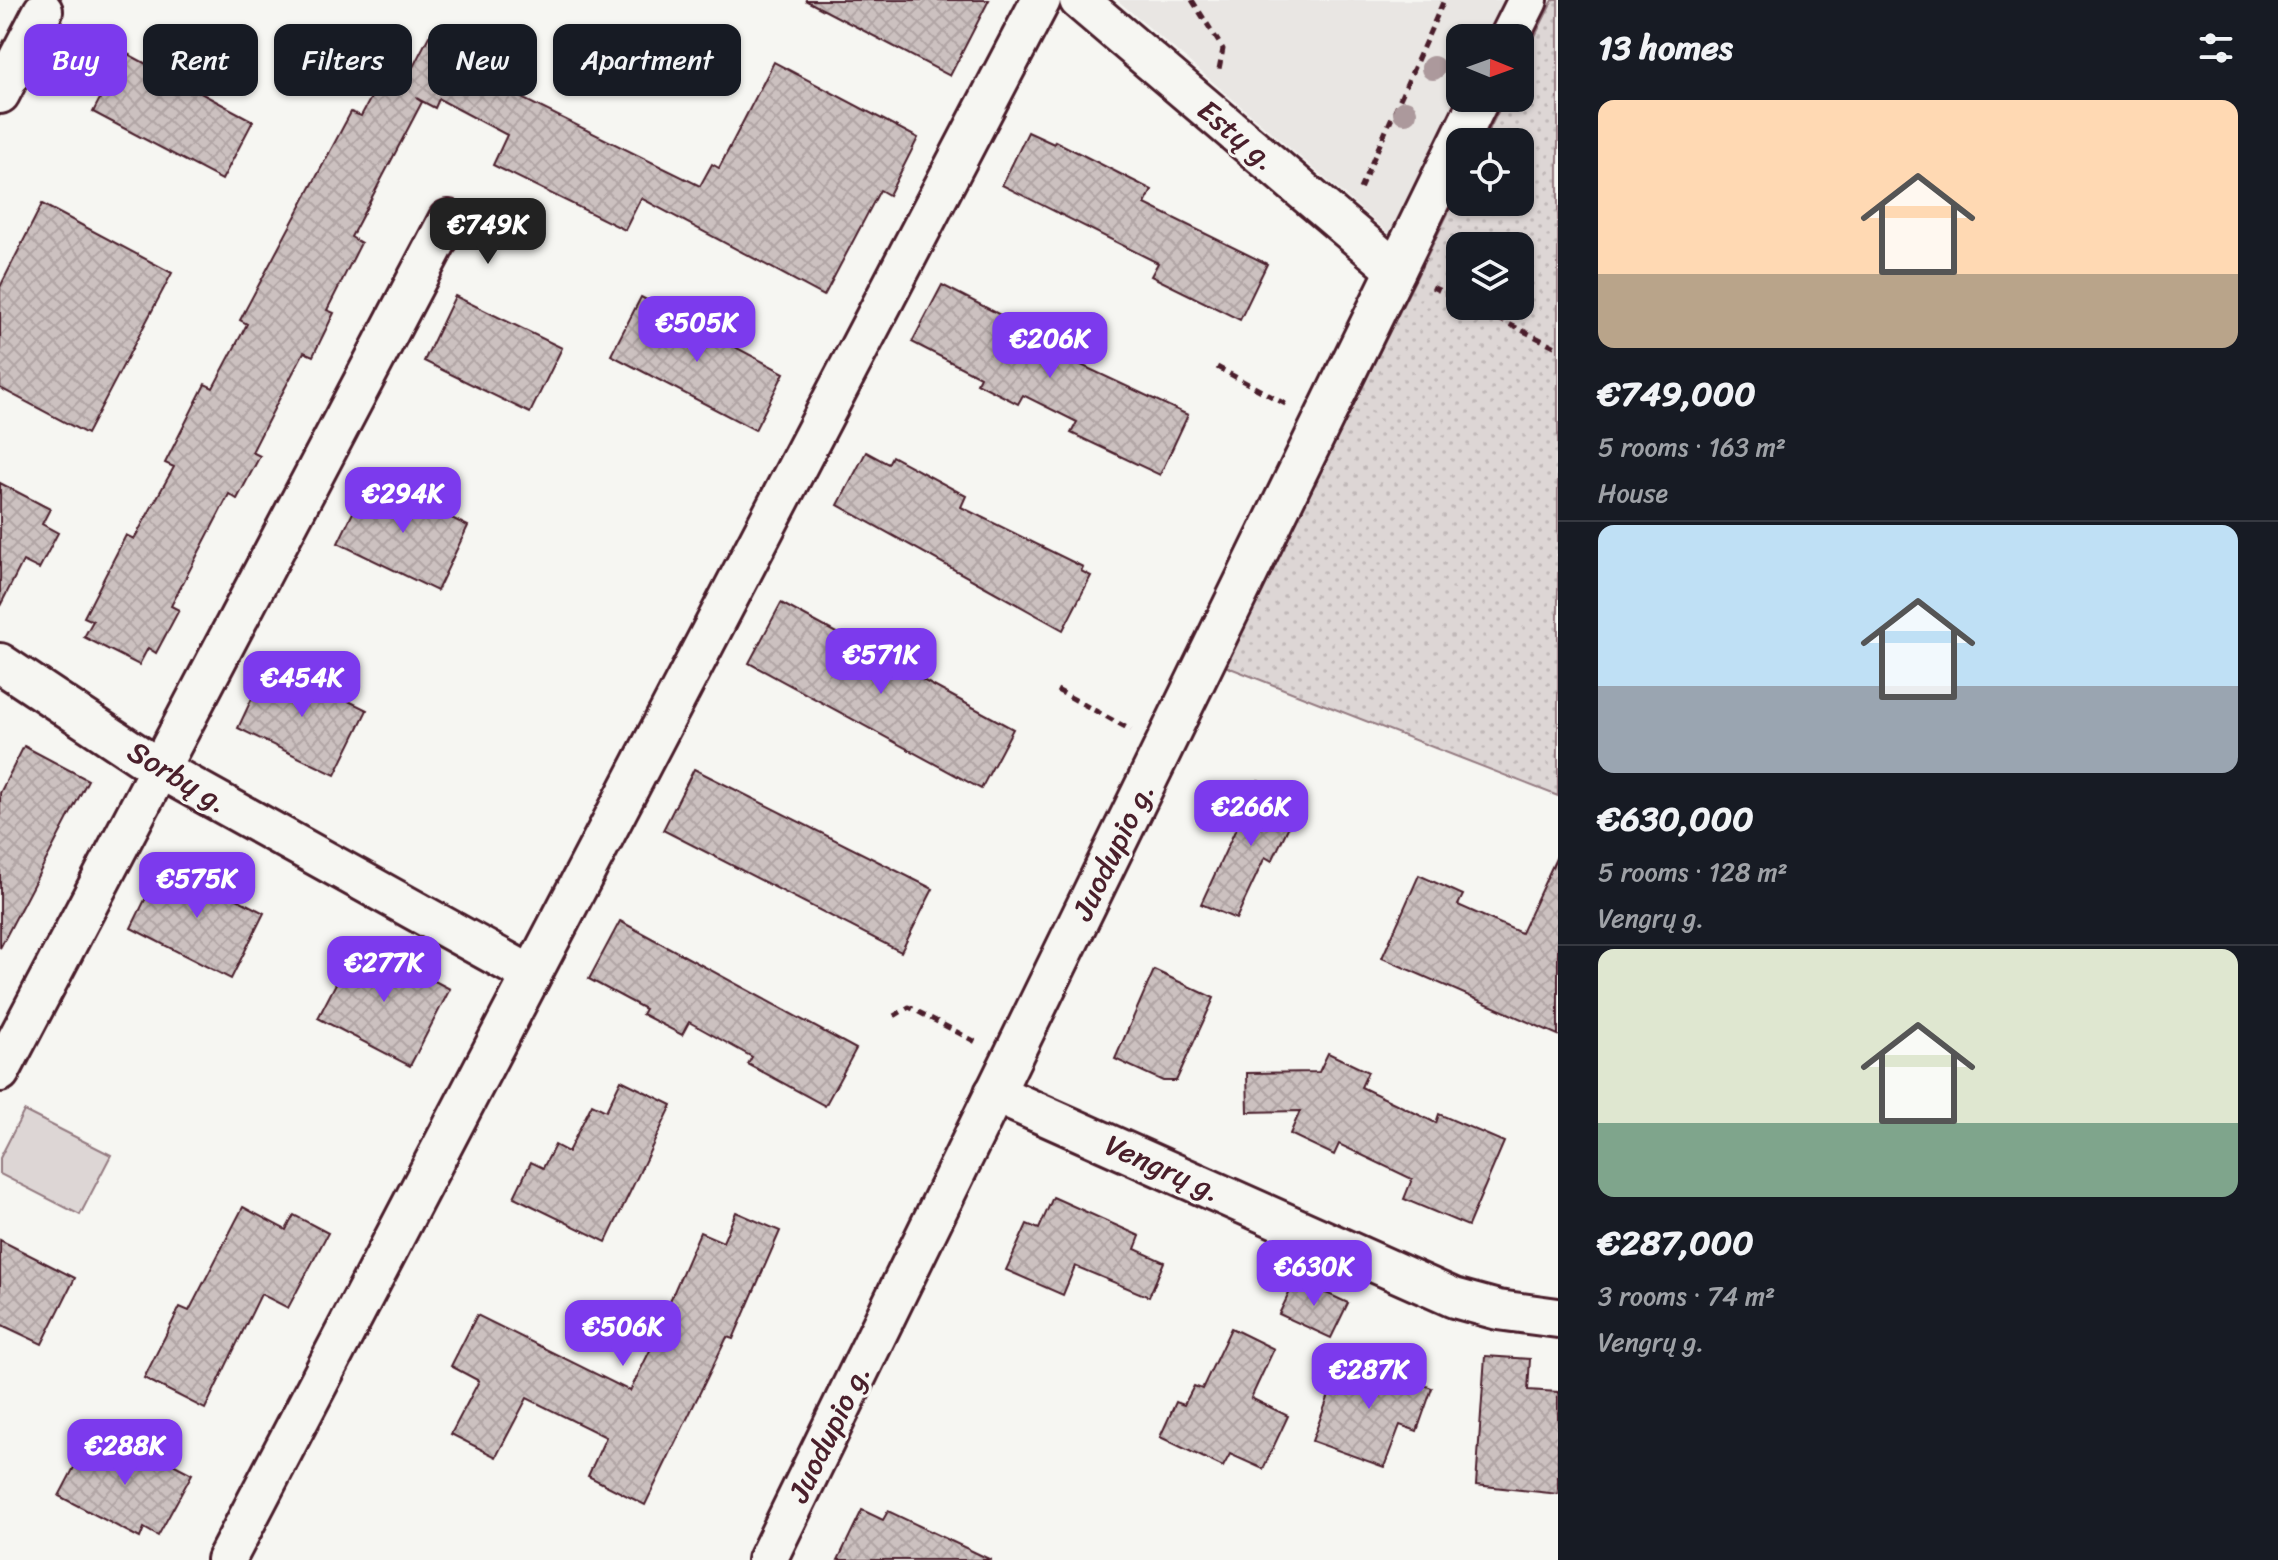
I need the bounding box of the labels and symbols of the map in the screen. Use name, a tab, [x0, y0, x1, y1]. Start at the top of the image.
north arrow	[1446, 24, 1534, 112]
street label: Estų g.	[1185, 85, 1289, 185]
pin: €749K	[432, 198, 544, 266]
pin: €505K	[641, 296, 753, 364]
pin: €206K	[994, 312, 1106, 380]
pin: €294K	[347, 467, 459, 535]
pin: €571K	[825, 628, 937, 696]
pin: €454K	[246, 651, 358, 719]
street label: Sorbų g.	[117, 725, 239, 829]
street label: Juodupio g.	[1056, 772, 1170, 931]
pin: €266K	[1195, 780, 1307, 848]
pin: €575K	[141, 852, 253, 920]
pin: €277K	[328, 936, 440, 1004]
street label: Vengrų g.	[1096, 1118, 1230, 1218]
pin: €630K	[1258, 1240, 1370, 1308]
pin: €506K	[567, 1300, 679, 1368]
pin: €287K	[1313, 1343, 1425, 1411]
street label: Juodupio g.	[772, 1354, 886, 1513]
pin: €288K	[69, 1419, 181, 1487]

